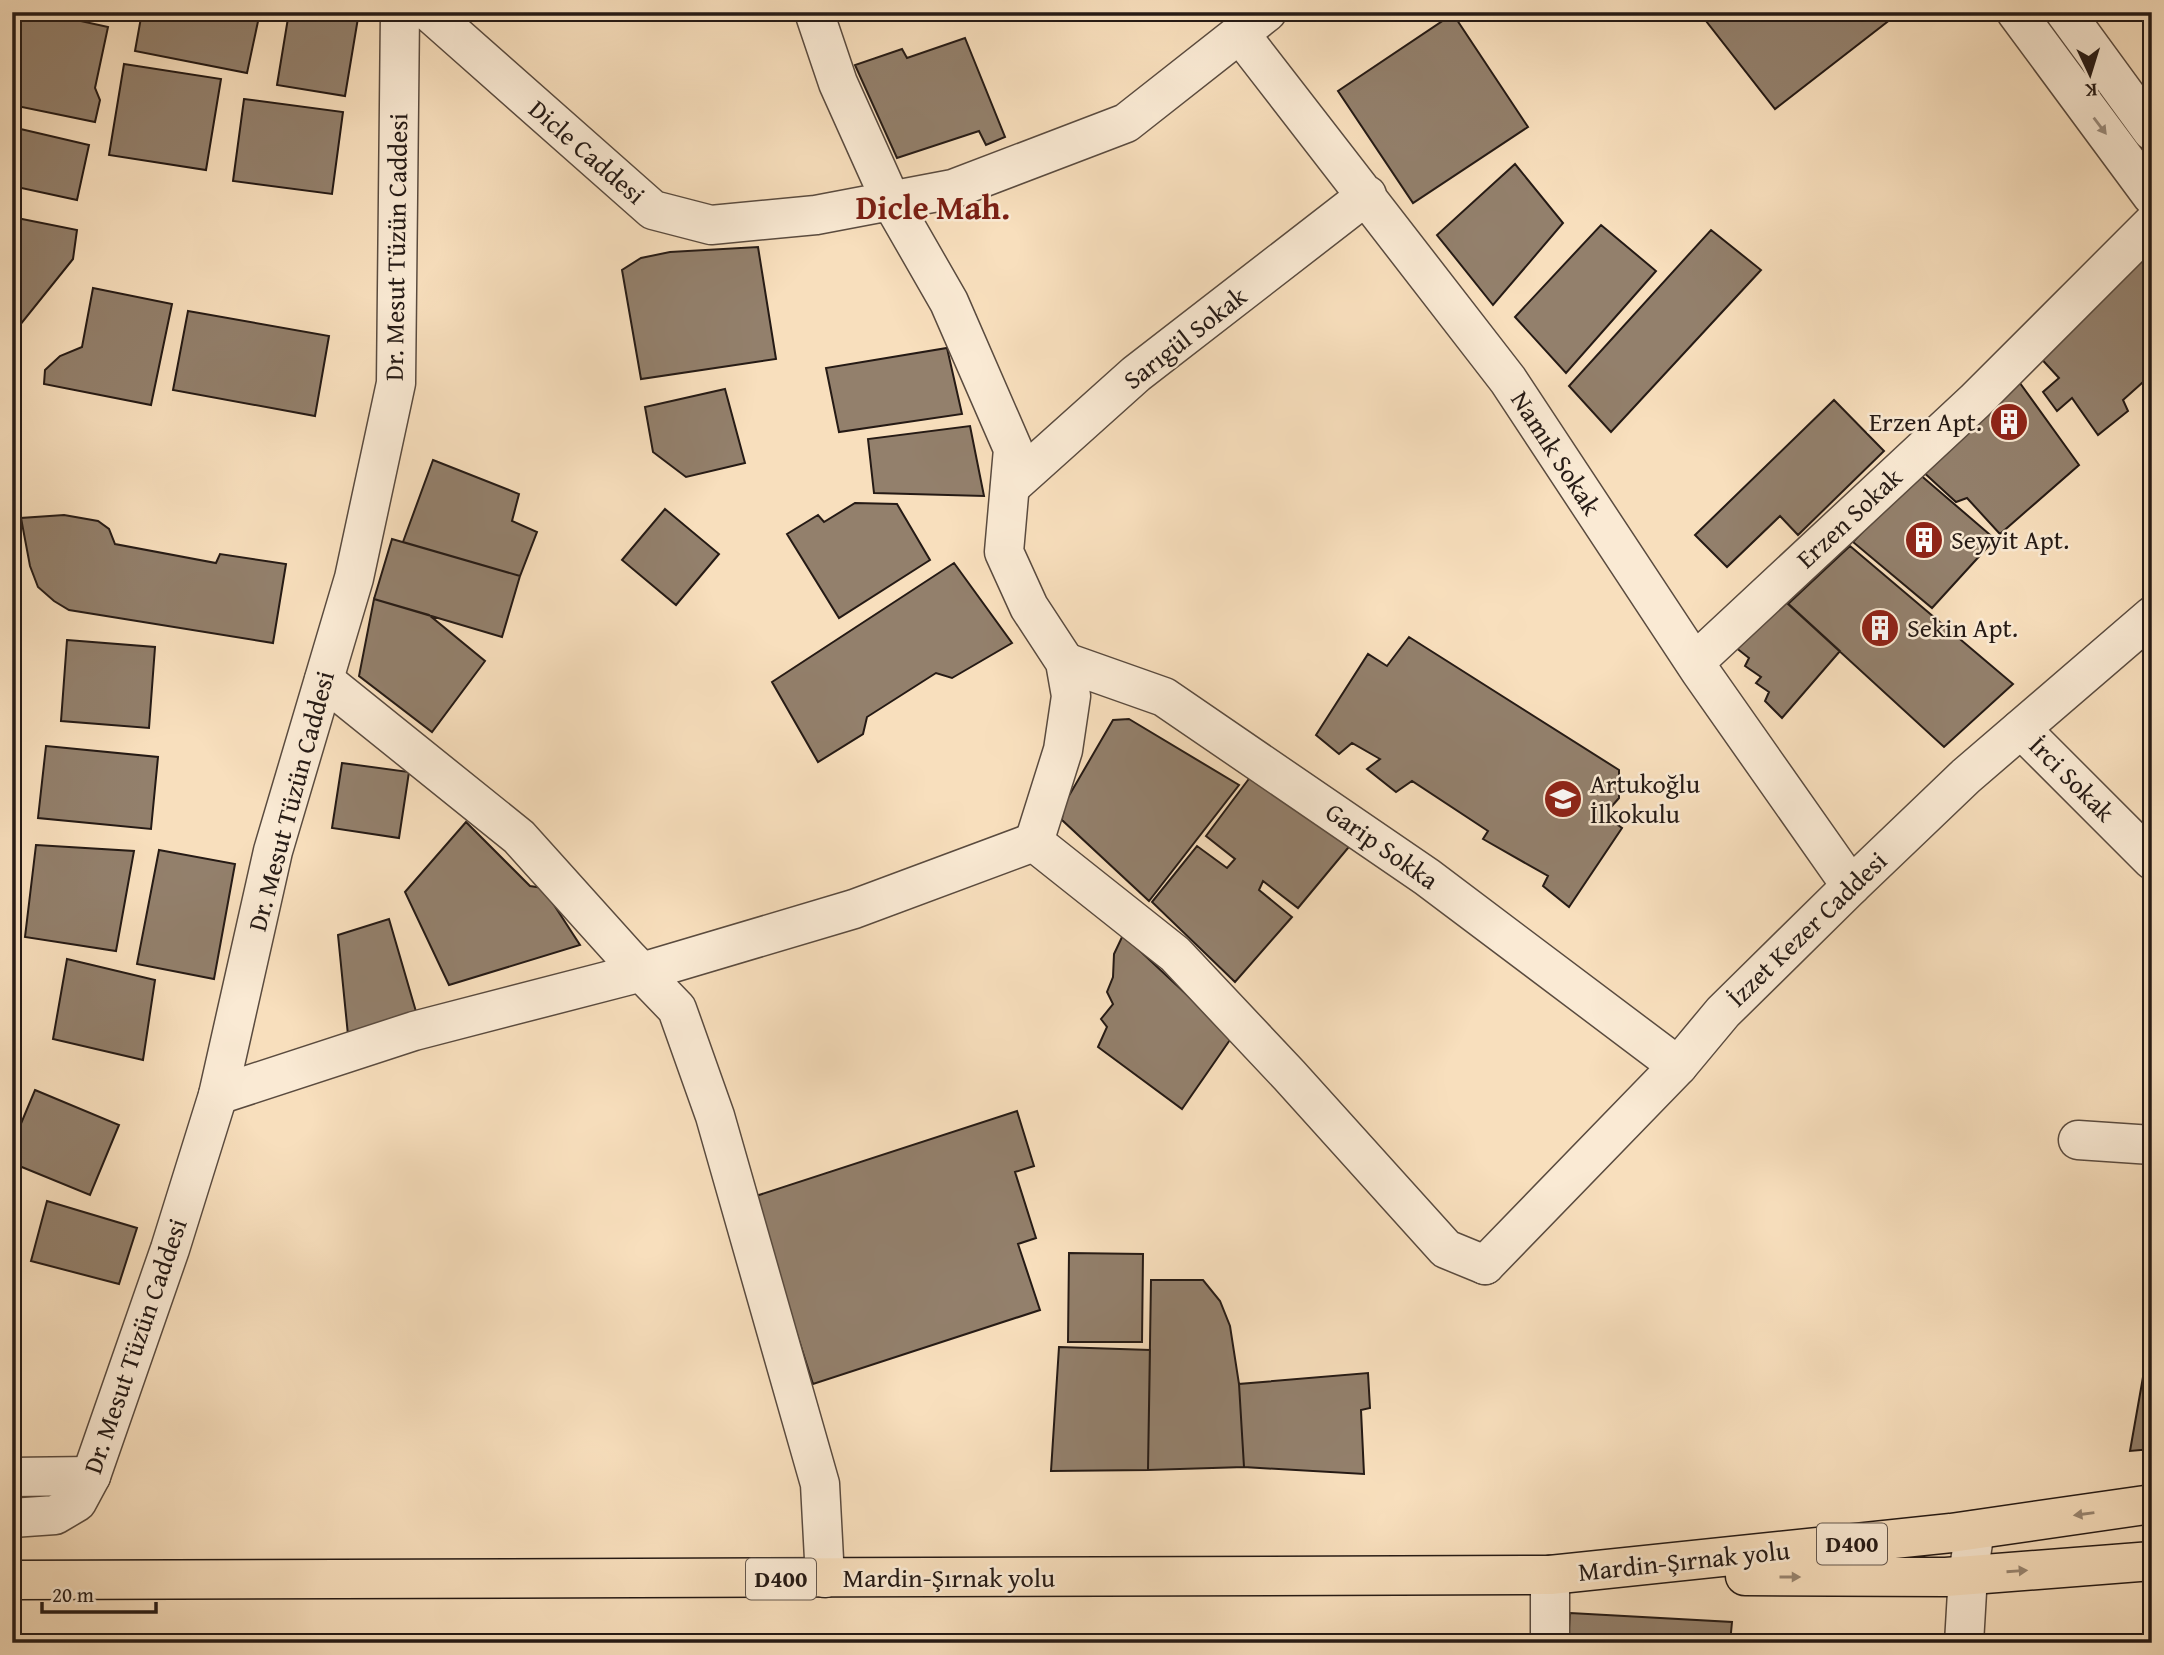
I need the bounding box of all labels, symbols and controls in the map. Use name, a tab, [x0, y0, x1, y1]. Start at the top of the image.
north arrow	[2056, 38, 2126, 108]
text: K	[2084, 77, 2098, 105]
street label: Dicle Caddesi	[520, 90, 654, 213]
street label: Dr. Mesut Tüzün Caddesi	[374, 113, 417, 381]
one-way arrow	[2093, 117, 2107, 135]
district label: Dicle Mah.	[856, 183, 1010, 231]
street label: Sarıgül Sokak	[1114, 276, 1256, 398]
street label: Namık Sokak	[1502, 383, 1612, 523]
building icon: Erzen Apt.	[1988, 401, 2030, 443]
place label: Erzen Apt.	[1869, 402, 1982, 441]
street label: Erzen Sokak	[1787, 458, 1911, 577]
building icon: Seyyit Apt.	[1903, 519, 1945, 561]
place label: Seyyit Apt.	[1951, 520, 2069, 559]
building icon: Sekin Apt.	[1859, 607, 1901, 649]
place label: Sekin Apt.	[1907, 608, 2018, 647]
street label: Dr. Mesut Tüzün Caddesi	[237, 666, 344, 935]
street label: İrci Sokak	[2021, 727, 2125, 831]
place label: Artukoğlu İlkokulu	[1590, 764, 1700, 833]
school or university icon: Artukoğlu İlkokulu	[1542, 778, 1584, 820]
street label: Garip Sokka	[1318, 792, 1447, 899]
street label: İzzet Kezer Caddesi	[1718, 842, 1896, 1015]
street label: Dr. Mesut Tüzün Caddesi	[72, 1213, 197, 1479]
one-way arrow	[2073, 1508, 2095, 1519]
road number: D400	[1817, 1524, 1887, 1564]
street label: Mardin-Şırnak yolu	[1576, 1530, 1792, 1591]
street label: Mardin-Şırnak yolu	[843, 1558, 1055, 1597]
road number: D400	[746, 1559, 816, 1600]
one-way arrow	[2006, 1565, 2028, 1576]
scale bar	[42, 1571, 156, 1615]
one-way arrow	[1779, 1571, 1801, 1583]
text: 20 m	[52, 1579, 94, 1610]

